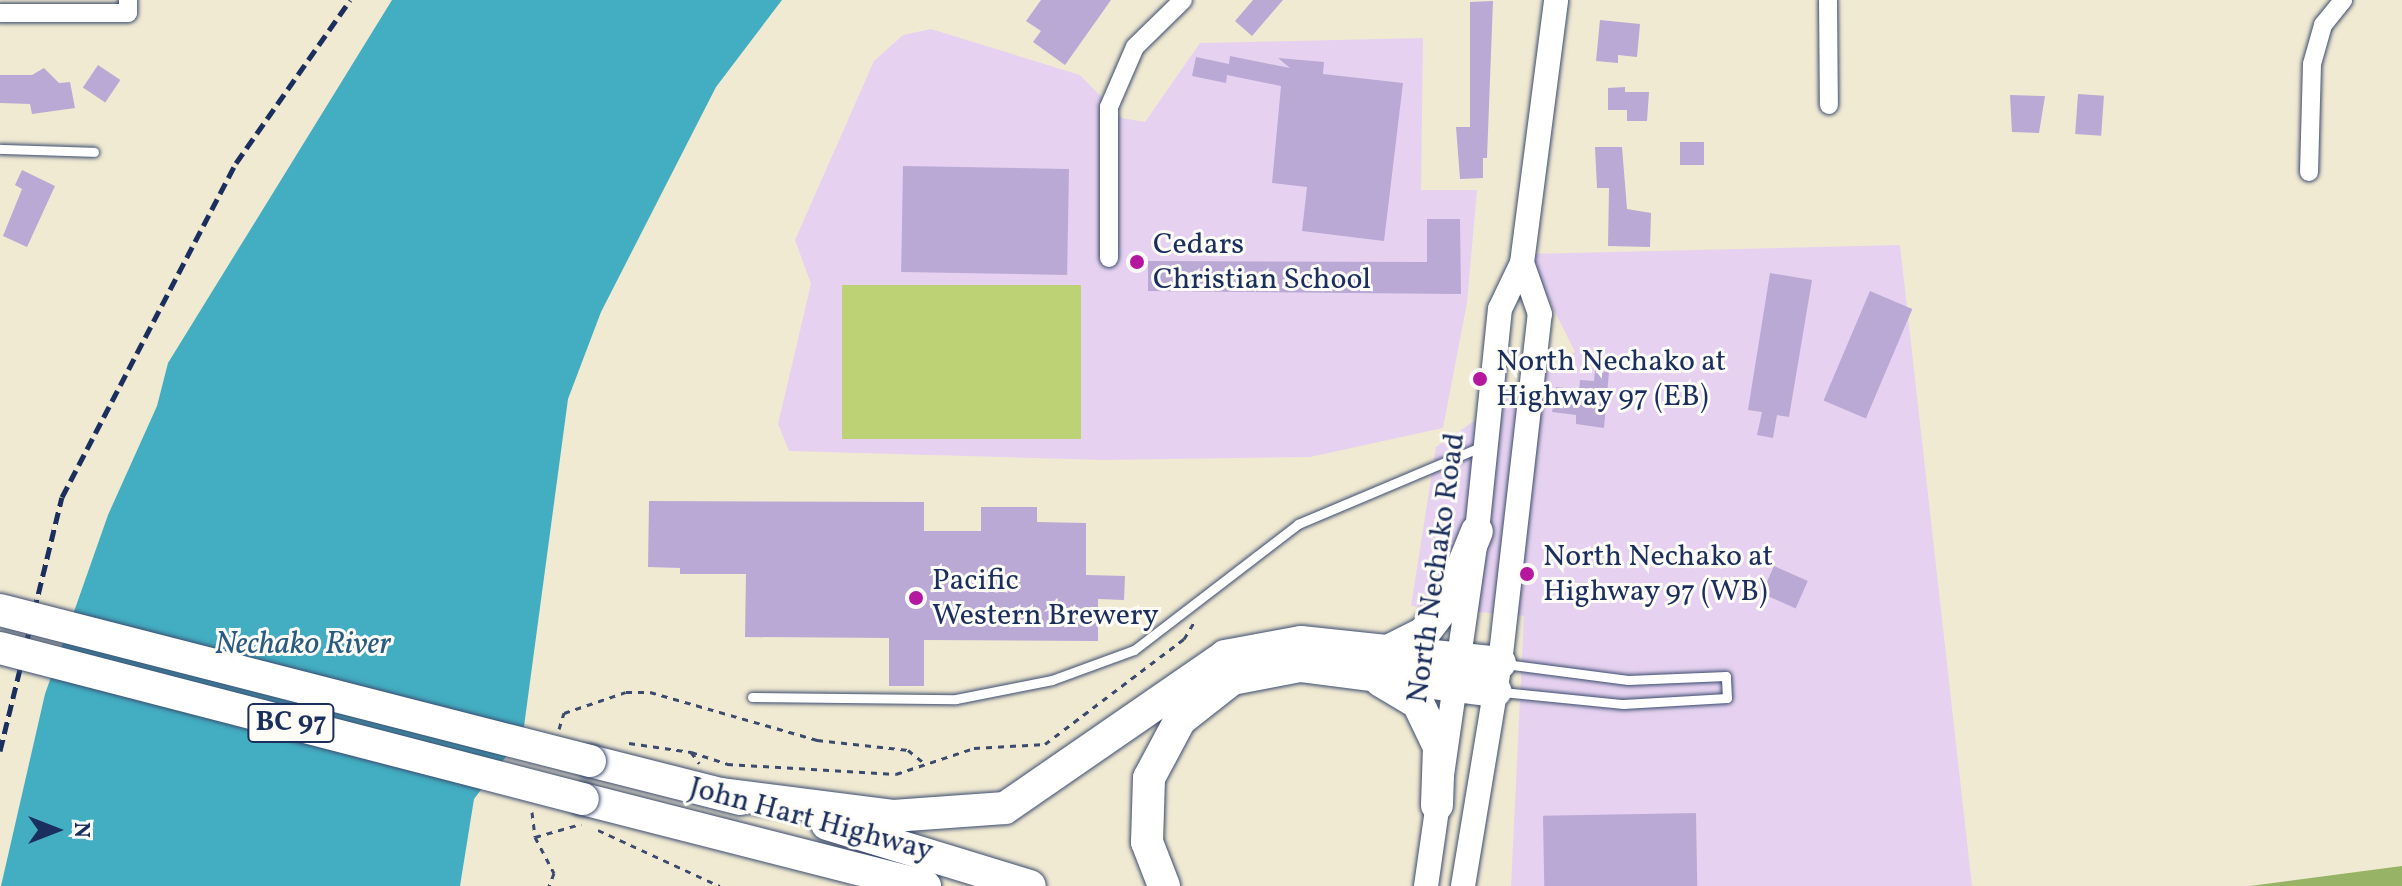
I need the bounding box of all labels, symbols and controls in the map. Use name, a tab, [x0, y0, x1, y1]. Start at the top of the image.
place label: Cedars Christian School	[1153, 227, 1371, 298]
marker: Cedars Christian School	[1128, 253, 1146, 271]
place label: North Nechako at Highway 97 (EB)	[1496, 344, 1726, 414]
marker: North Nechako at Highway 97 (EB)	[1471, 370, 1489, 388]
street label: North Nechako Road	[1400, 430, 1474, 706]
place label: North Nechako at Highway 97 (WB)	[1543, 539, 1773, 610]
place label: Pacific Western Brewery	[932, 563, 1159, 634]
marker: North Nechako at Highway 97 (WB)	[1518, 565, 1536, 583]
marker: Pacific Western Brewery	[907, 589, 925, 607]
water label: Nechako River	[215, 626, 391, 664]
road number: BC 97	[247, 699, 335, 747]
street label: John Hart Highway	[685, 770, 937, 870]
north arrow	[16, 790, 96, 870]
text: N	[65, 822, 96, 838]

